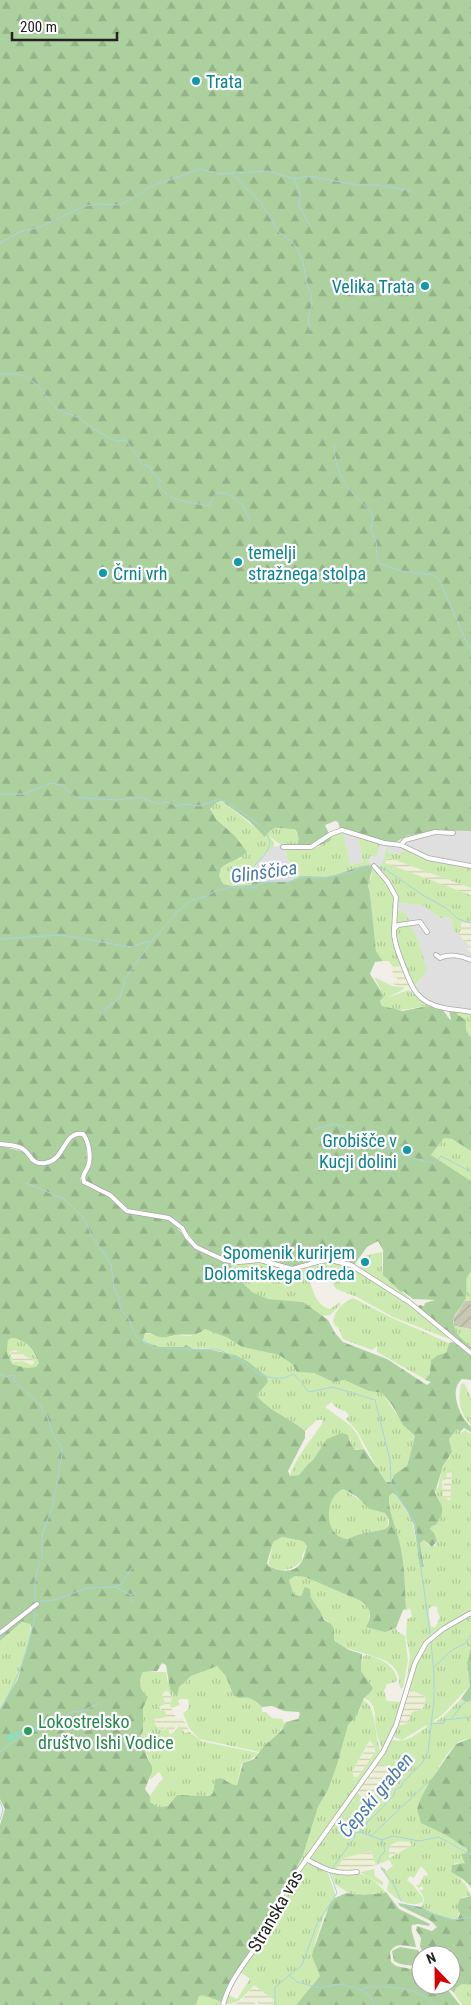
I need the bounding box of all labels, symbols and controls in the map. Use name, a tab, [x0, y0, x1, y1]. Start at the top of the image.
scale bar	[12, 10, 118, 42]
text: 200 m	[20, 18, 57, 36]
place label: Trata	[206, 71, 242, 92]
marker: Trata	[190, 75, 202, 87]
place label: Velika Trata	[332, 276, 415, 297]
marker: Velika Trata	[419, 280, 431, 292]
place label: temelji stražnega stolpa	[248, 542, 366, 584]
marker: temelji stražnega stolpa	[232, 556, 244, 568]
place label: Črni vrh	[113, 563, 168, 584]
marker: Črni vrh	[97, 567, 109, 579]
water label: Glinščica	[229, 856, 299, 888]
place label: Grobišče v Kucji dolini	[319, 1130, 397, 1172]
marker: Grobišče v Kucji dolini	[401, 1144, 413, 1156]
place label: Spomenik kurirjem Dolomitskega odreda	[204, 1242, 355, 1284]
marker: Spomenik kurirjem Dolomitskega odreda	[359, 1256, 371, 1268]
place label: Lokostrelsko društvo Ishi Vodice	[38, 1711, 174, 1753]
marker: Lokostrelsko društvo Ishi Vodice	[22, 1725, 34, 1737]
water label: Čepski graben	[334, 1748, 418, 1842]
street label: Stranska vas	[243, 1867, 307, 1955]
north arrow	[411, 1945, 461, 1995]
text: N	[424, 1949, 438, 1967]

